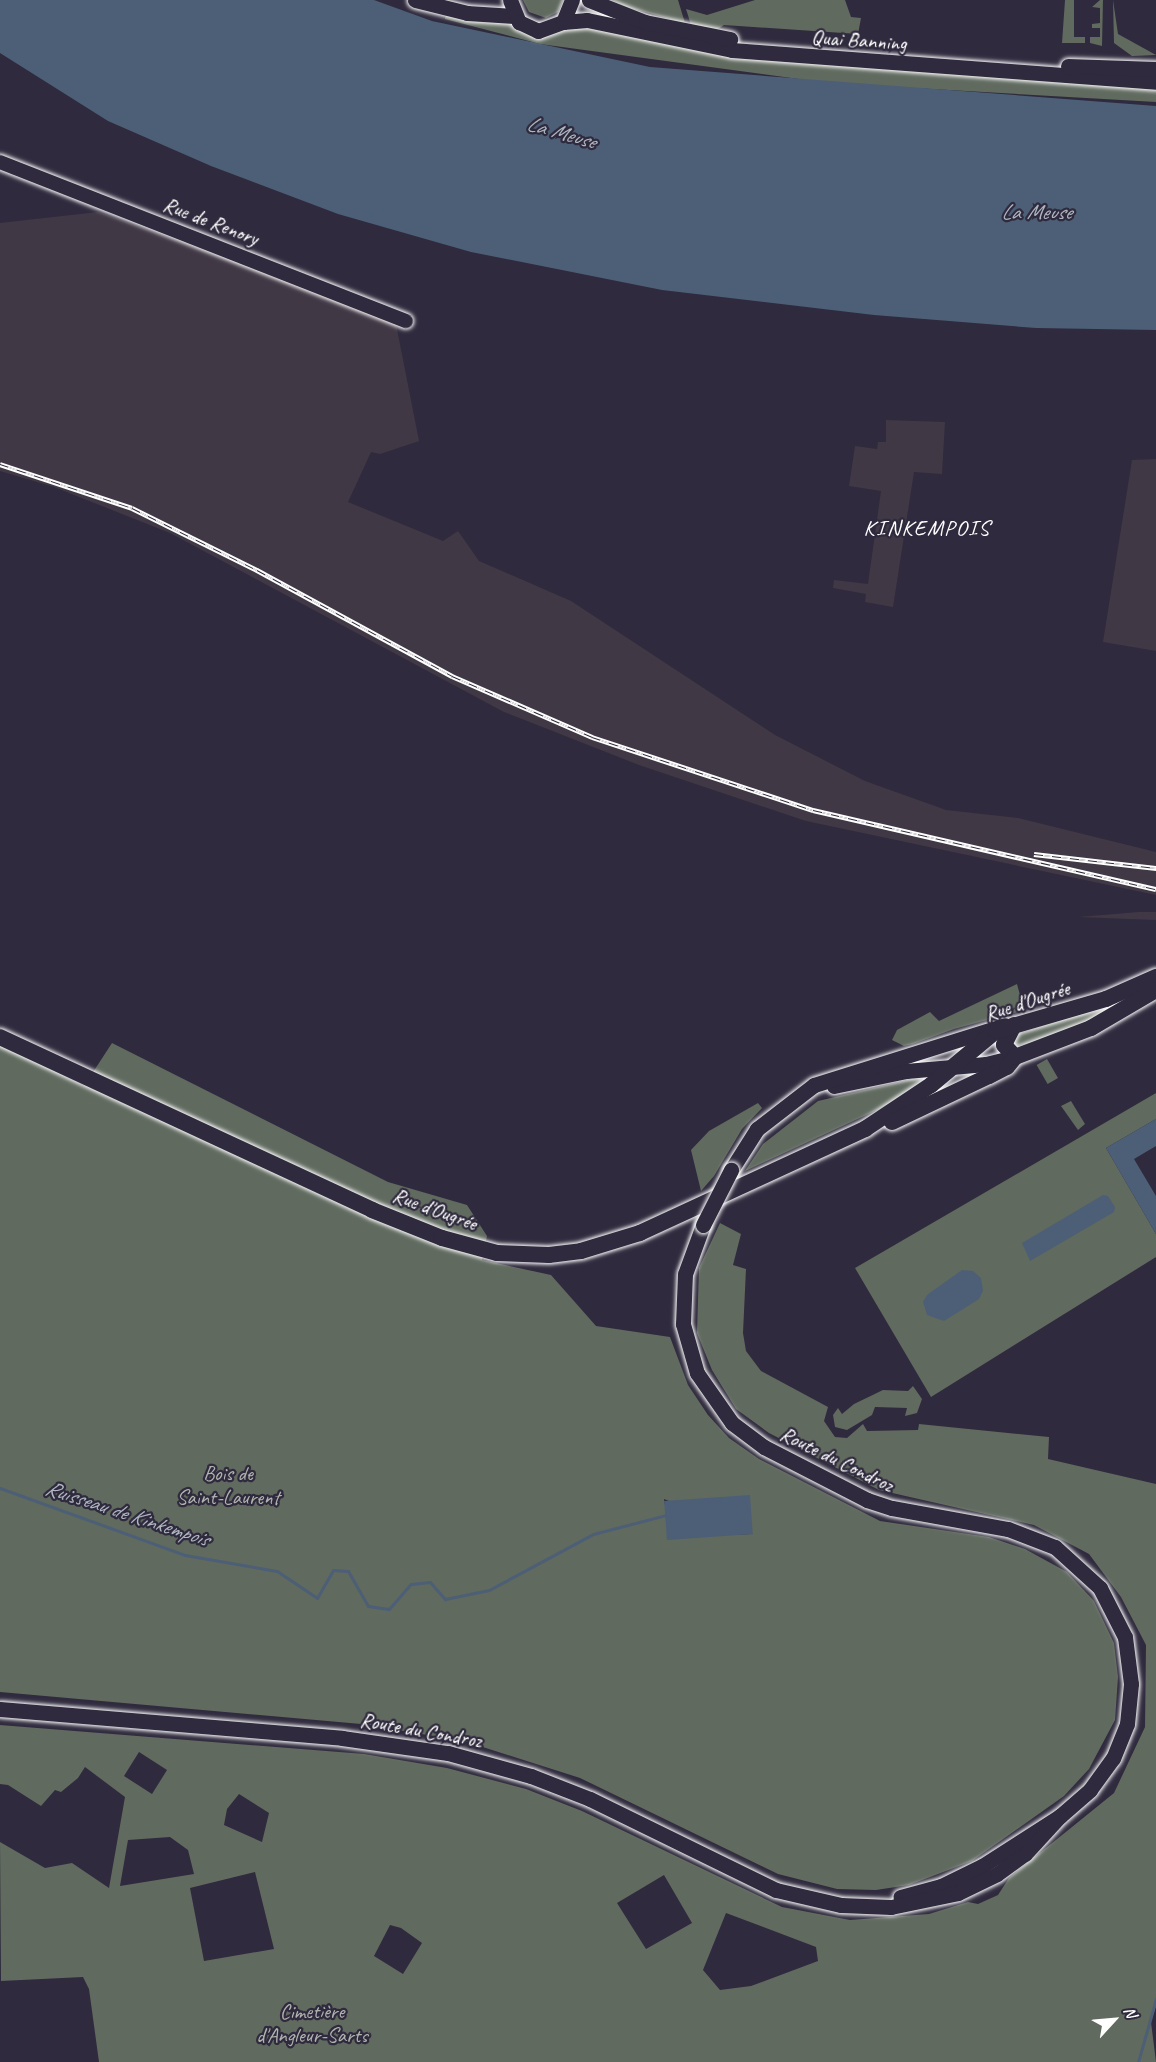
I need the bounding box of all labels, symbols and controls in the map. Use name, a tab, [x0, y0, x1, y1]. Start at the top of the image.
street label: Quai Banning	[810, 24, 908, 56]
water label: La Meuse	[524, 111, 598, 155]
street label: Rue de Renory	[160, 191, 262, 251]
water label: La Meuse	[1001, 200, 1071, 226]
district label: KINKEMPOIS	[864, 516, 990, 542]
street label: Rue d'Ougrée	[981, 975, 1073, 1027]
street label: Rue d'Ougrée	[389, 1182, 481, 1236]
street label: Route du Condroz	[776, 1421, 898, 1497]
park label: Bois de Saint-Laurent	[176, 1460, 280, 1510]
water label: Ruisseau de Kinkempois	[42, 1475, 212, 1553]
street label: Route du Condroz	[358, 1707, 484, 1753]
north arrow	[1084, 1990, 1144, 2050]
park label: Cimetière d'Angleur-Sarts	[256, 1998, 368, 2048]
text: N	[1119, 2003, 1141, 2021]

